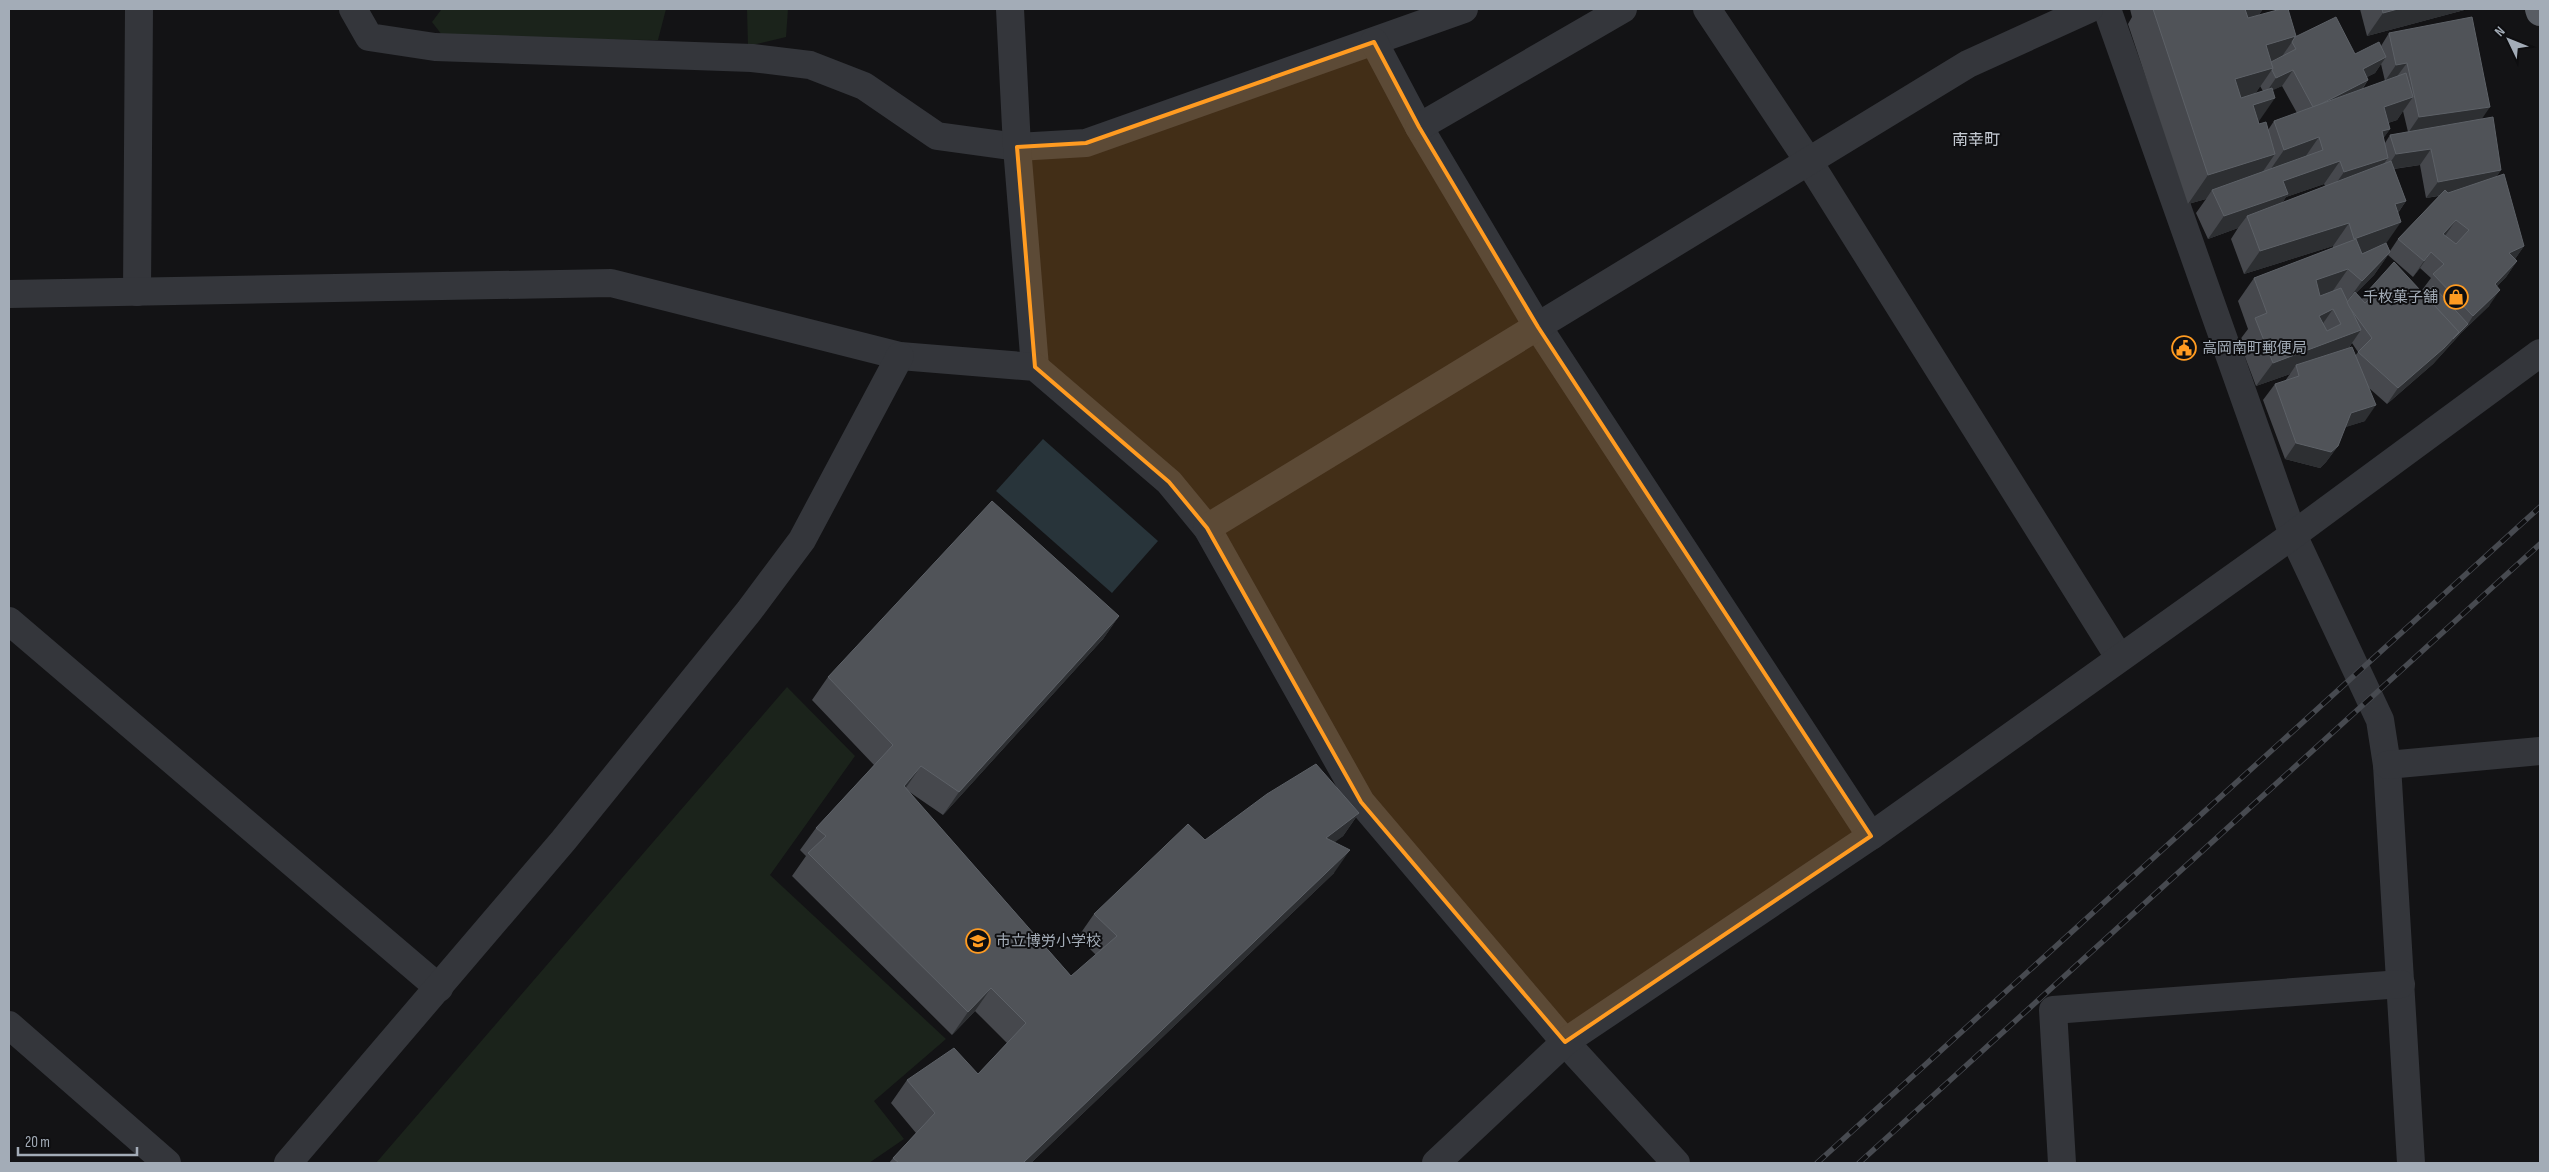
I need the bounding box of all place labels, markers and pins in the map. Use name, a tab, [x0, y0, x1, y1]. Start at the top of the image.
shop icon: 千枚菓子舗	[2443, 284, 2469, 310]
place label: 千枚菓子舗	[2363, 288, 2438, 307]
public building icon: 高岡南町郵便局	[2171, 335, 2197, 361]
place label: 高岡南町郵便局	[2202, 339, 2307, 358]
school or university icon: 市立博労小学校	[965, 928, 991, 954]
place label: 市立博労小学校	[996, 932, 1101, 951]

